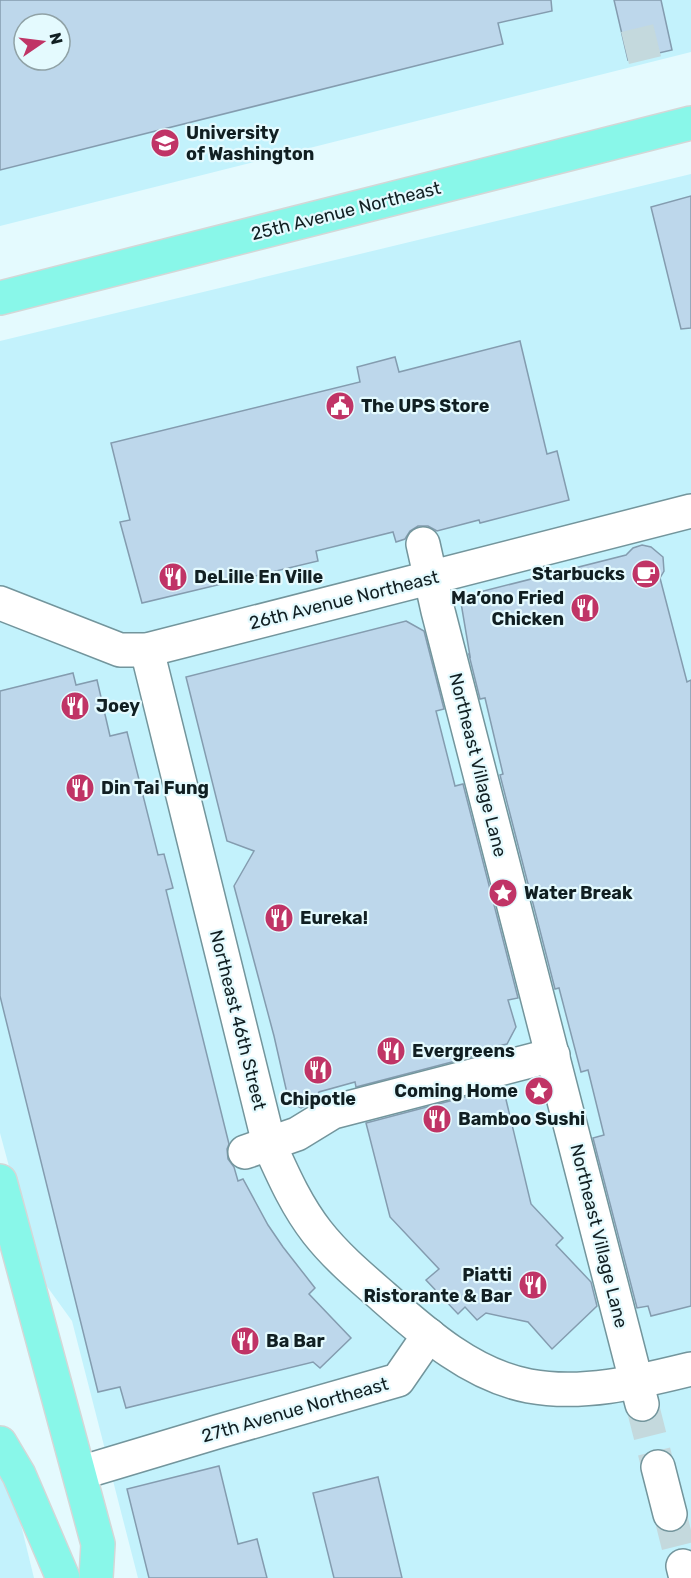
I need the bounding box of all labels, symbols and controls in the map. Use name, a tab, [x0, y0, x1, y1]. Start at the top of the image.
north arrow	[12, 12, 72, 72]
text: N	[45, 31, 67, 46]
place label: University of Washington	[186, 122, 314, 165]
school or university icon: University of Washington	[149, 127, 181, 159]
street label: 25th Avenue Northeast	[249, 177, 443, 245]
public building icon: The UPS Store	[324, 390, 356, 422]
place label: The UPS Store	[361, 395, 490, 417]
cafe icon: Starbucks	[630, 558, 662, 590]
restaurant icon: DeLille En Ville	[157, 561, 189, 593]
place label: Starbucks	[532, 563, 625, 585]
place label: DeLille En Ville	[194, 566, 323, 588]
street label: 26th Avenue Northeast	[247, 566, 441, 634]
place label: Ma’ono Fried Chicken	[451, 587, 564, 630]
restaurant icon: Ma’ono Fried Chicken	[569, 592, 601, 624]
street label: Northeast Village Lane	[444, 671, 512, 859]
restaurant icon: Joey	[59, 690, 91, 722]
place label: Joey	[96, 695, 140, 717]
restaurant icon: Din Tai Fung	[64, 772, 96, 804]
place label: Din Tai Fung	[101, 777, 209, 799]
place icon: Water Break	[487, 877, 519, 909]
place label: Water Break	[524, 882, 633, 904]
restaurant icon: Eureka!	[263, 902, 295, 934]
place label: Eureka!	[300, 907, 368, 929]
street label: Northeast 46th Street	[205, 928, 271, 1112]
restaurant icon: Evergreens	[375, 1035, 407, 1067]
place label: Evergreens	[412, 1040, 515, 1062]
restaurant icon: Chipotle	[302, 1054, 334, 1086]
place icon: Coming Home	[523, 1075, 555, 1107]
place label: Coming Home	[394, 1080, 518, 1102]
place label: Chipotle	[280, 1088, 356, 1110]
restaurant icon: Bamboo Sushi	[421, 1103, 453, 1135]
place label: Bamboo Sushi	[458, 1108, 585, 1130]
street label: Northeast Village Lane	[565, 1142, 633, 1330]
place label: Piatti Ristorante & Bar	[363, 1264, 512, 1307]
restaurant icon: Piatti Ristorante & Bar	[517, 1269, 549, 1301]
restaurant icon: Ba Bar	[229, 1325, 261, 1357]
place label: Ba Bar	[266, 1330, 325, 1352]
street label: 27th Avenue Northeast	[199, 1373, 391, 1447]

